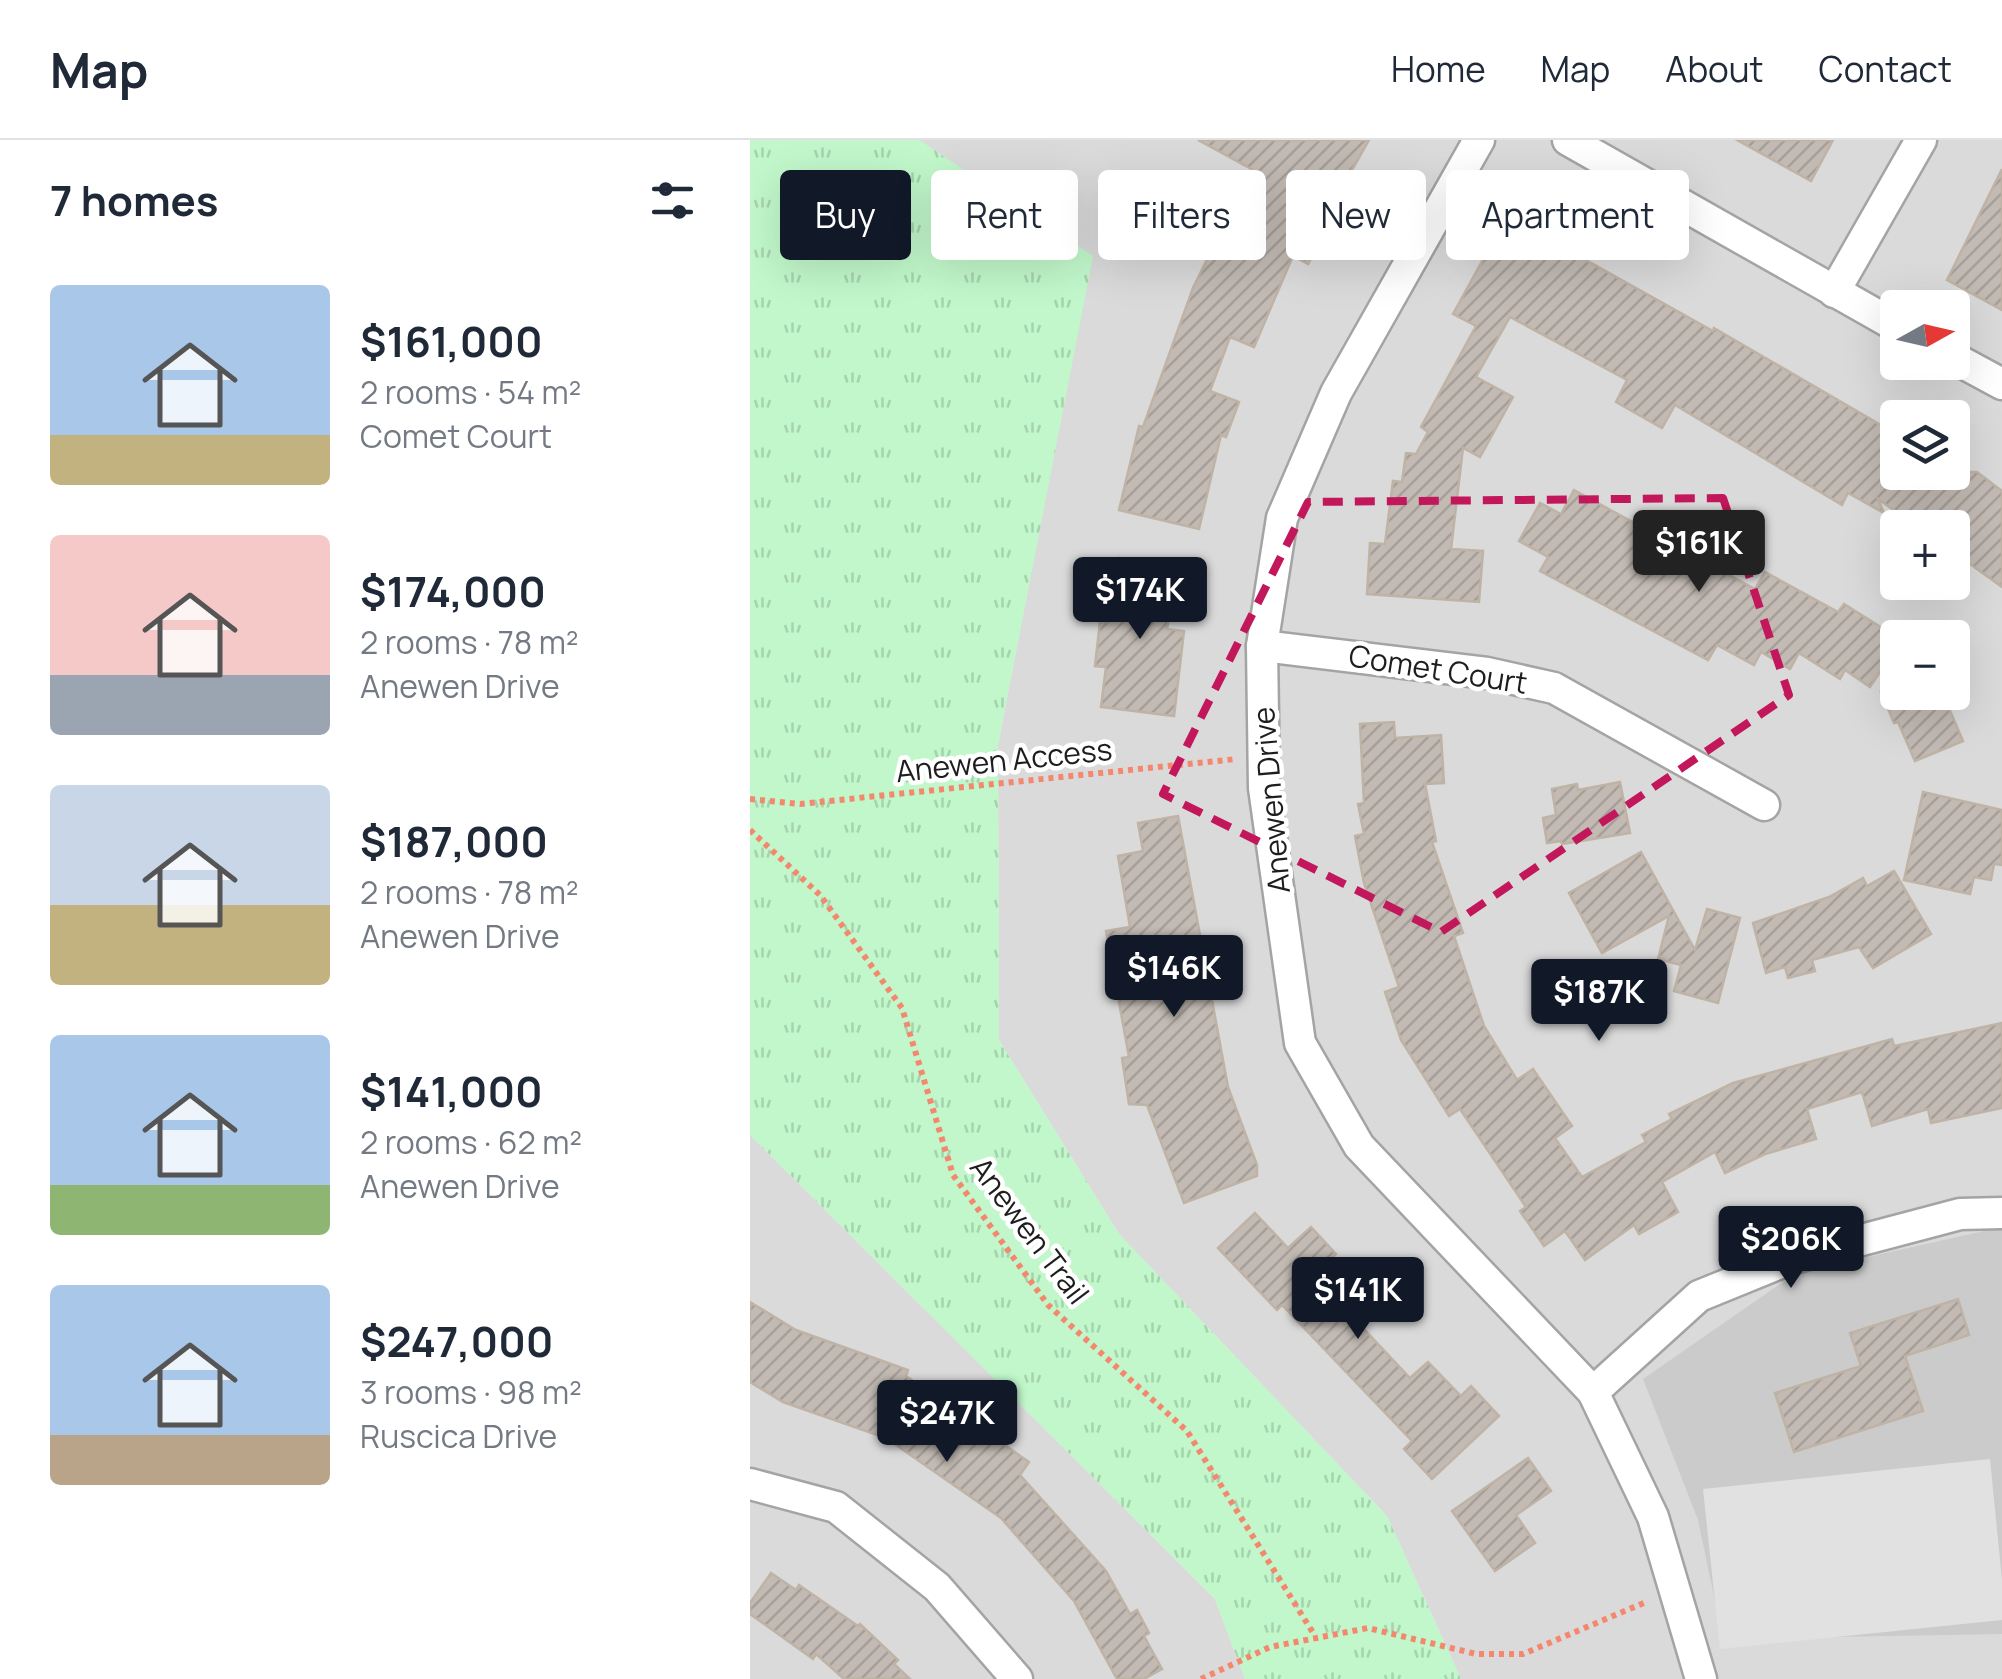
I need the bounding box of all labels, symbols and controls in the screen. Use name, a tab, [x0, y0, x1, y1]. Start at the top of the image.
text: Map	[50, 37, 148, 102]
text: Home	[1391, 45, 1486, 93]
text: Map	[1541, 45, 1610, 93]
text: About	[1665, 45, 1764, 93]
text: Contact	[1819, 45, 1952, 93]
chip: Buy	[780, 170, 911, 260]
chip: Rent	[931, 170, 1078, 260]
chip: Filters	[1098, 170, 1266, 260]
chip: New	[1286, 170, 1426, 260]
chip: Apartment	[1446, 170, 1689, 260]
text: 7 homes	[50, 171, 218, 229]
icon: filters	[645, 173, 700, 228]
north arrow	[1880, 290, 1970, 380]
map controls	[1880, 290, 1970, 710]
text: $161,000	[360, 312, 543, 370]
icon: home	[130, 325, 250, 445]
text: 2 rooms · 54 m²	[360, 370, 581, 414]
button: layers	[1880, 400, 1970, 490]
text: Comet Court	[360, 414, 552, 458]
pin: $161K	[1629, 510, 1769, 595]
button: +	[1880, 510, 1970, 600]
text: $161K	[1655, 520, 1743, 564]
pin: $174K	[1070, 557, 1210, 642]
text: $174,000	[360, 562, 546, 620]
text: $174K	[1095, 567, 1185, 611]
icon: home	[130, 575, 250, 695]
text: 2 rooms · 78 m²	[360, 620, 579, 664]
button: −	[1880, 620, 1970, 710]
street label: Comet Court	[1346, 634, 1530, 703]
text: Anewen Drive	[360, 664, 560, 708]
street label: Anewen Drive	[1242, 705, 1299, 895]
street label: Anewen Access	[894, 728, 1114, 791]
text: $187,000	[360, 812, 548, 870]
icon: home	[130, 825, 250, 945]
text: 2 rooms · 78 m²	[360, 870, 579, 914]
text: Anewen Drive	[360, 914, 560, 958]
pin: $146K	[1104, 935, 1244, 1020]
text: $146K	[1127, 945, 1221, 989]
pin: $187K	[1529, 959, 1669, 1044]
text: $187K	[1553, 969, 1645, 1013]
text: $141,000	[360, 1062, 543, 1120]
icon: home	[130, 1075, 250, 1195]
text: 2 rooms · 62 m²	[360, 1120, 582, 1164]
street label: Anewen Trail	[961, 1148, 1099, 1312]
text: Anewen Drive	[360, 1164, 560, 1208]
pin: $206K	[1721, 1206, 1861, 1291]
text: $206K	[1741, 1216, 1841, 1260]
pin: $141K	[1288, 1257, 1428, 1342]
text: $141K	[1314, 1267, 1402, 1311]
text: $247,000	[360, 1312, 553, 1370]
icon: home	[130, 1325, 250, 1445]
text: 3 rooms · 98 m²	[360, 1370, 582, 1414]
pin: $247K	[877, 1380, 1017, 1465]
text: $247K	[899, 1390, 995, 1434]
text: Ruscica Drive	[360, 1414, 557, 1458]

